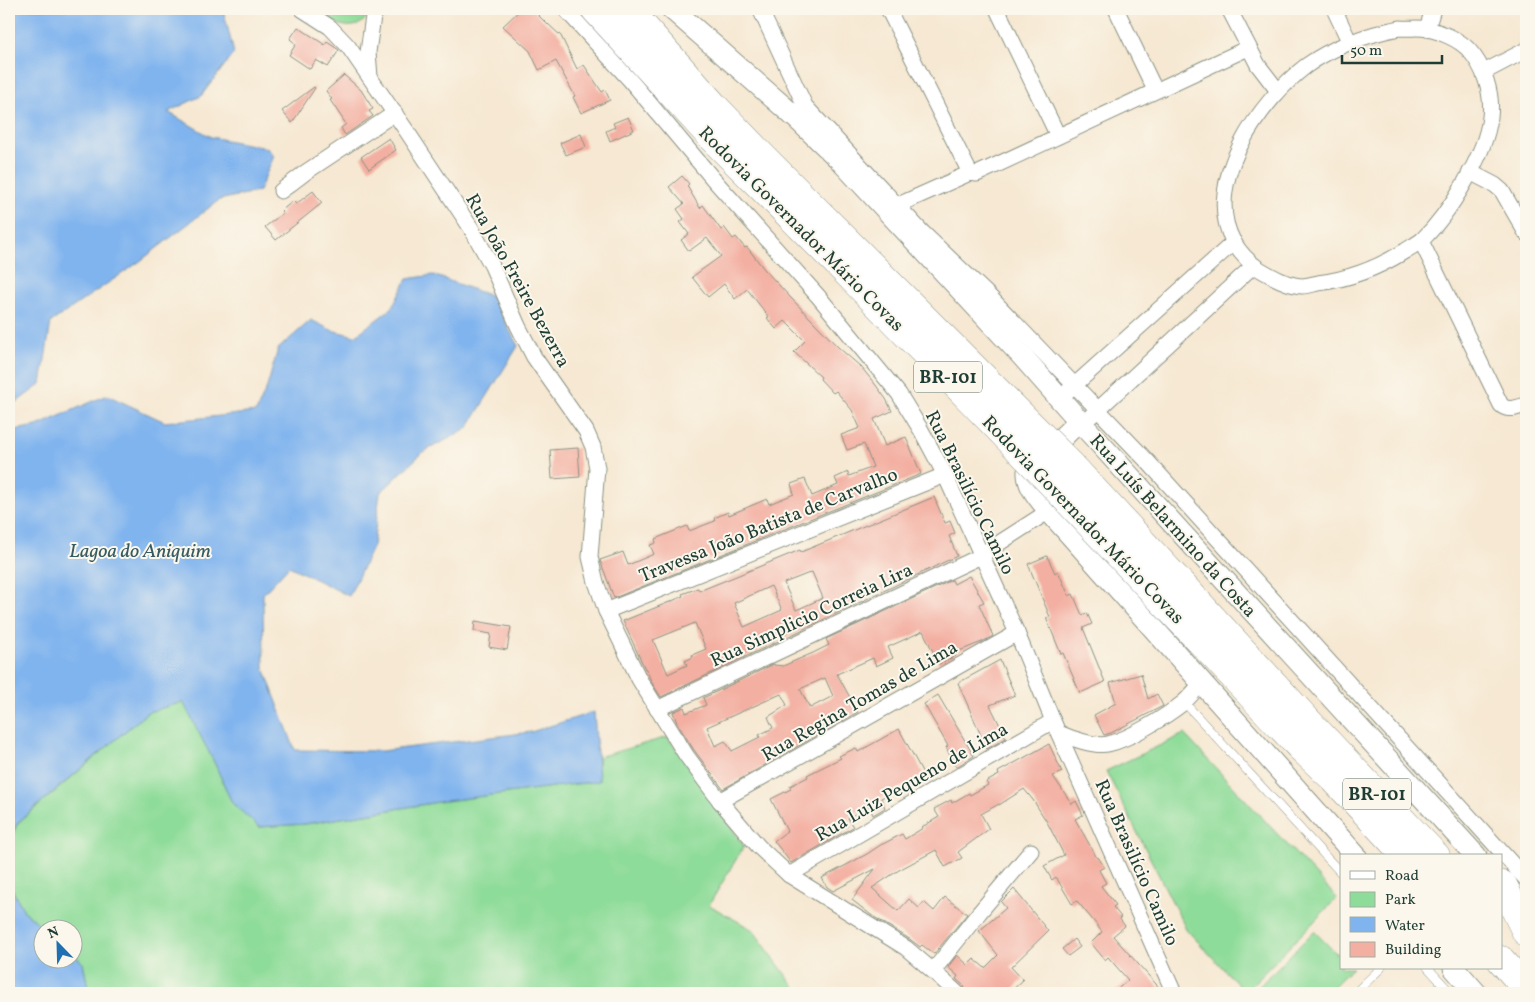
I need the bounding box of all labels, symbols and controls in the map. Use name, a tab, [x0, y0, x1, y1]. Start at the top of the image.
scale bar	[1342, 32, 1442, 64]
text: 50 m	[1350, 41, 1382, 62]
street label: Rodovia Governador Mário Covas	[692, 121, 909, 338]
street label: Rua João Freire Bezerra	[459, 189, 576, 373]
road number: BR-101	[914, 362, 982, 392]
street label: Rua Brasilício Camilo	[918, 406, 1020, 579]
street label: Rodovia Governador Mário Covas	[976, 410, 1190, 631]
street label: Rua Luís Belarmino da Costa	[1083, 429, 1262, 624]
street label: Travessa João Batista de Carvalho	[636, 462, 902, 590]
water label: Lagoa do Aniquim	[69, 538, 211, 566]
street label: Rua Simplicio Correia Lira	[706, 557, 917, 674]
street label: Rua Regina Tomas de Lima	[757, 635, 963, 769]
street label: Rua Luiz Pequeno de Lima	[811, 717, 1013, 849]
street label: Rua Brasilício Camilo	[1088, 775, 1185, 950]
road number: BR-101	[1343, 779, 1411, 810]
legend	[1340, 854, 1502, 970]
text: Road	[1385, 866, 1419, 887]
text: Park	[1385, 890, 1416, 911]
text: Water	[1385, 916, 1425, 937]
north arrow	[32, 920, 82, 970]
text: N	[45, 923, 62, 944]
text: Building	[1385, 940, 1442, 961]

